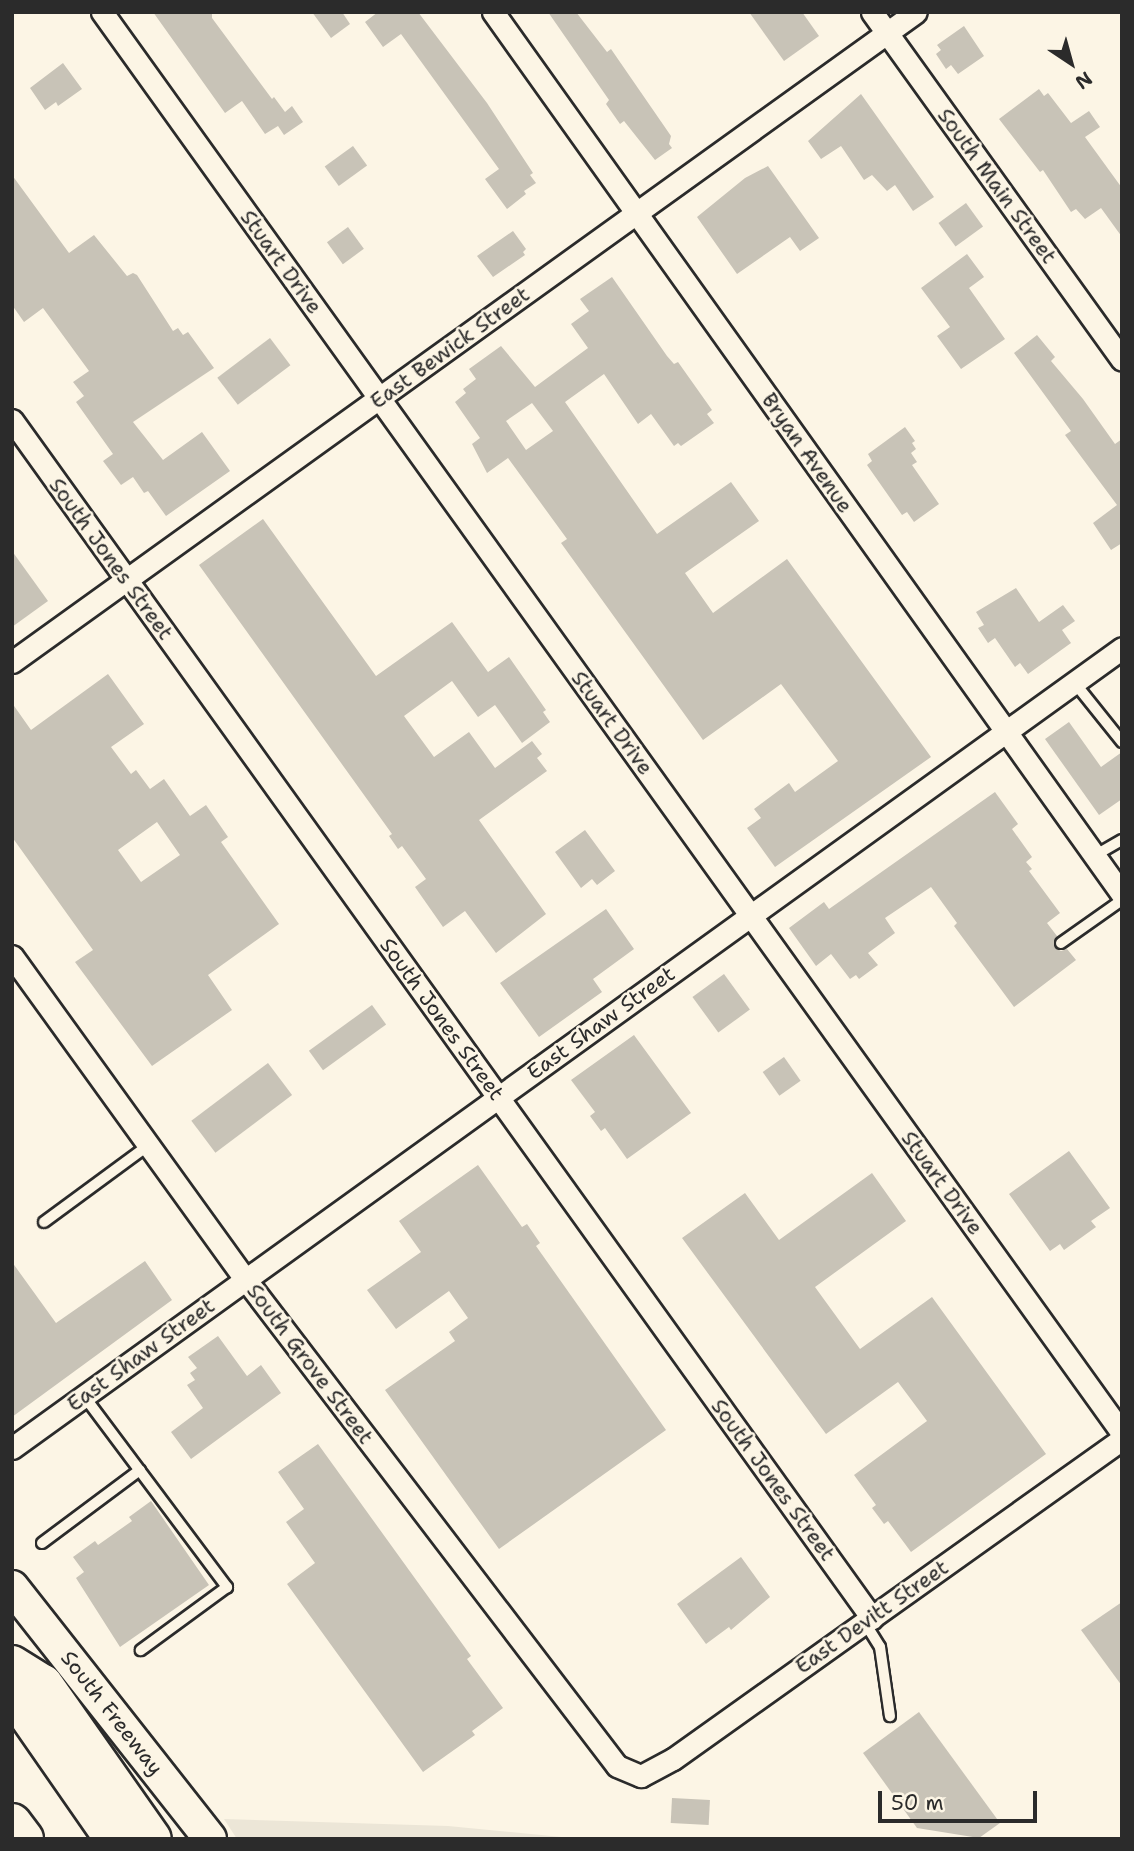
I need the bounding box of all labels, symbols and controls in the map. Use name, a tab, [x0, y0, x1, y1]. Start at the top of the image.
north arrow	[1036, 28, 1106, 98]
text: N	[1070, 66, 1097, 95]
street label: South Main Street	[932, 103, 1062, 269]
street label: Stuart Drive	[235, 205, 327, 319]
street label: East Bewick Street	[365, 282, 535, 414]
street label: Bryan Avenue	[756, 388, 858, 518]
street label: South Jones Street	[44, 473, 178, 645]
street label: Stuart Drive	[566, 666, 658, 780]
street label: South Jones Street	[375, 933, 509, 1105]
street label: East Shaw Street	[522, 961, 680, 1085]
street label: Stuart Drive	[896, 1126, 988, 1240]
street label: South Grove Street	[242, 1279, 378, 1449]
street label: East Shaw Street	[62, 1293, 220, 1417]
street label: South Jones Street	[706, 1394, 840, 1566]
street label: East Devitt Street	[791, 1555, 953, 1679]
street label: South Freeway	[56, 1646, 168, 1780]
scale bar	[882, 1778, 1041, 1822]
text: 50 m	[891, 1789, 944, 1817]

